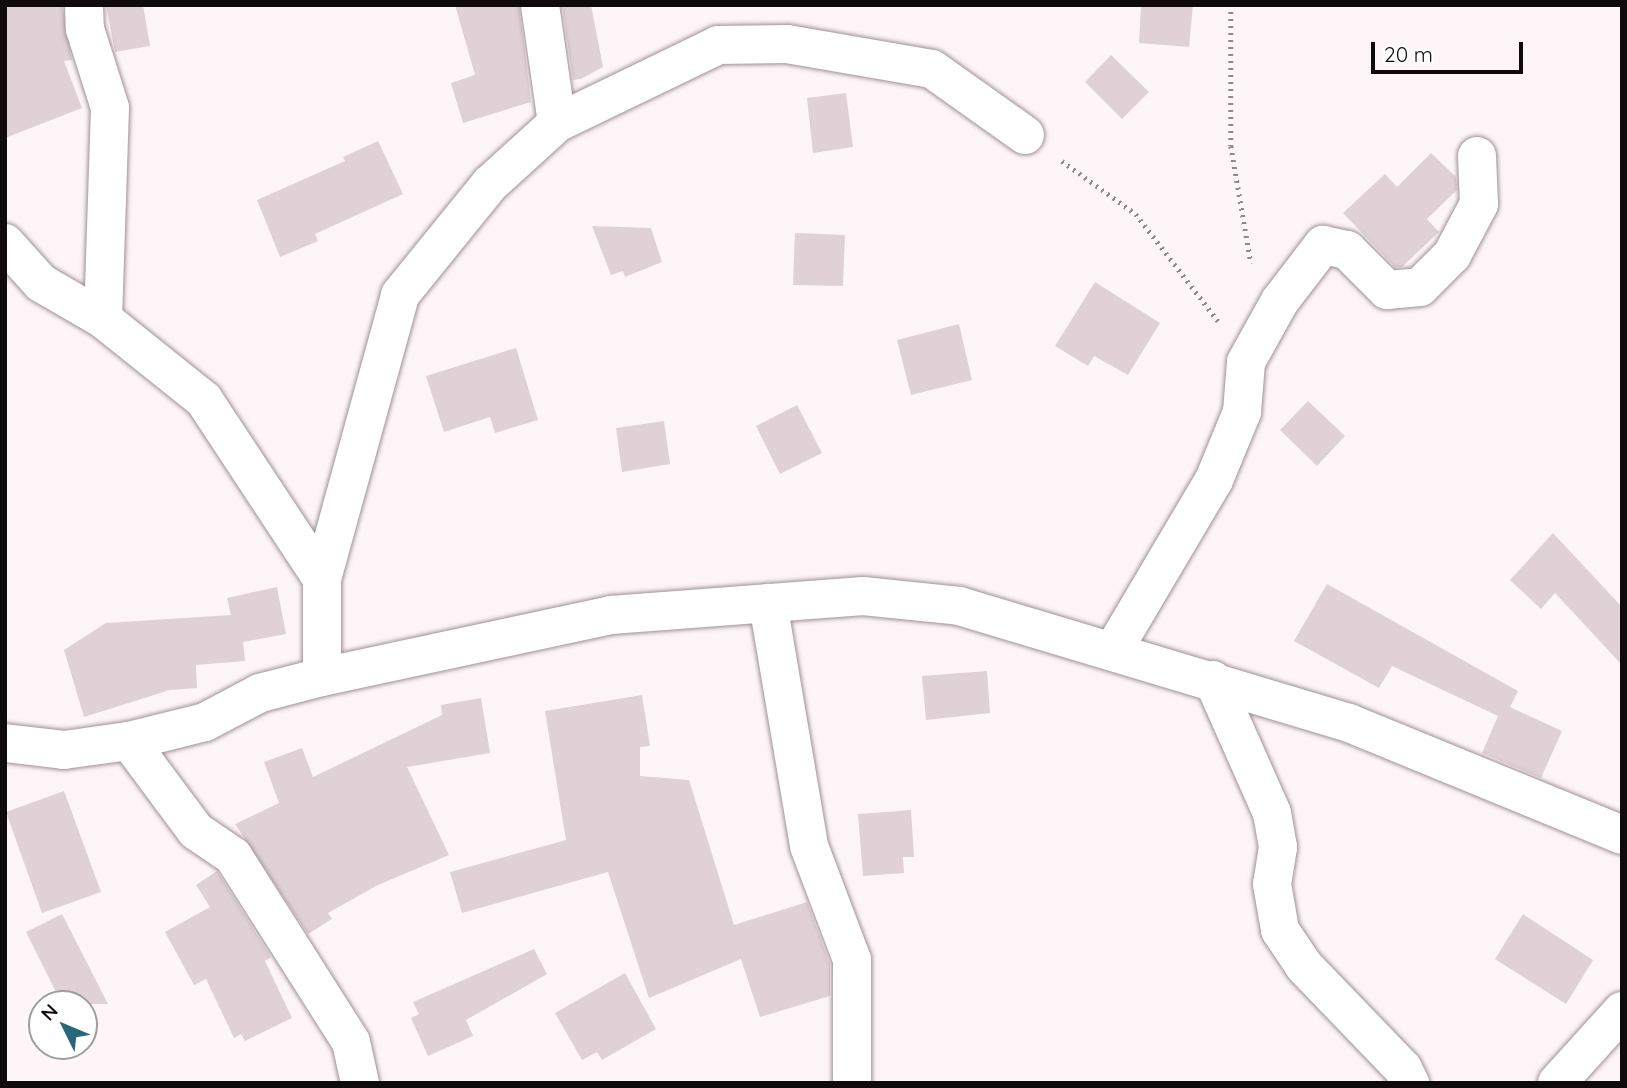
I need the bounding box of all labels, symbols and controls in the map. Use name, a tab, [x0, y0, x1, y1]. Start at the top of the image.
scale bar	[1375, 28, 1527, 72]
text: 20 m	[1384, 41, 1433, 67]
north arrow	[28, 990, 98, 1060]
text: N	[36, 999, 63, 1025]

